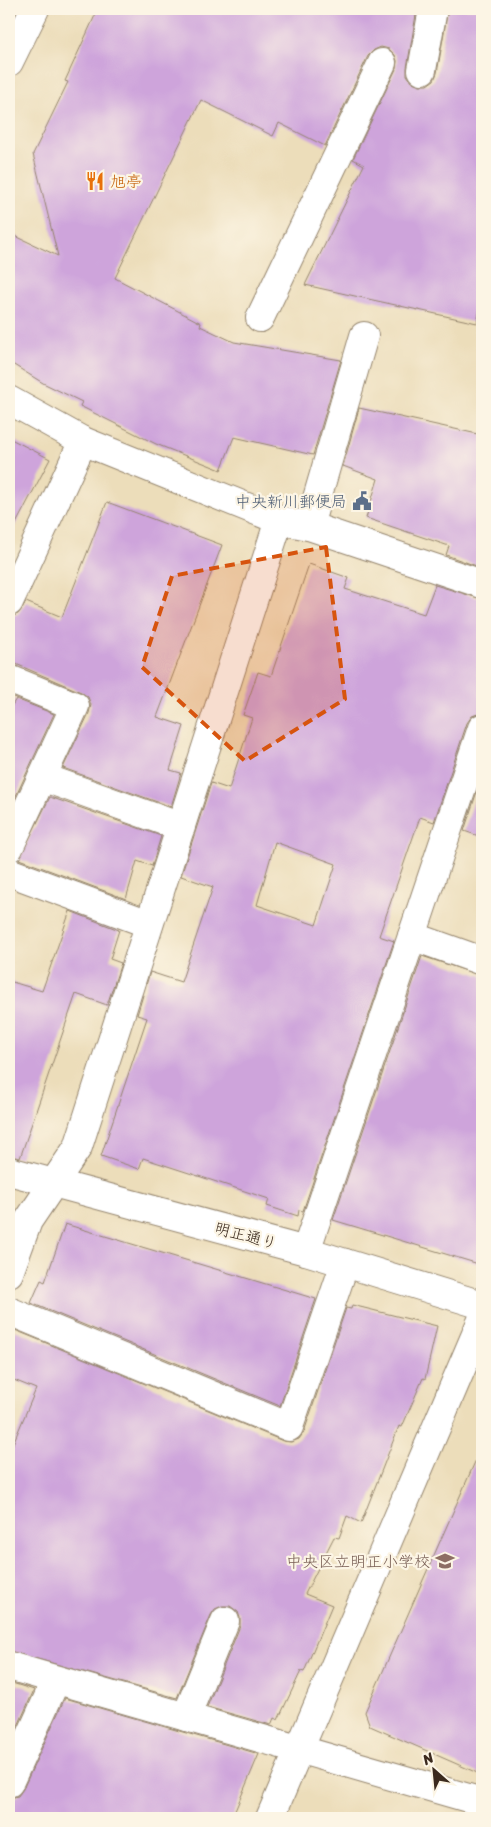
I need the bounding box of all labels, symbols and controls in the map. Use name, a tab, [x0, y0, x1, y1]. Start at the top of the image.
place label: 旭亭	[110, 167, 142, 196]
restaurant icon: 旭亭	[84, 170, 106, 192]
place label: 中央新川郵便局	[235, 487, 347, 516]
public building icon: 中央新川郵便局	[351, 490, 373, 512]
street label: 明正通り	[211, 1213, 281, 1258]
place label: 中央区立明正小学校	[286, 1547, 430, 1576]
school or university icon: 中央区立明正小学校	[434, 1550, 456, 1572]
north arrow	[408, 1744, 458, 1794]
text: N	[417, 1745, 439, 1773]

